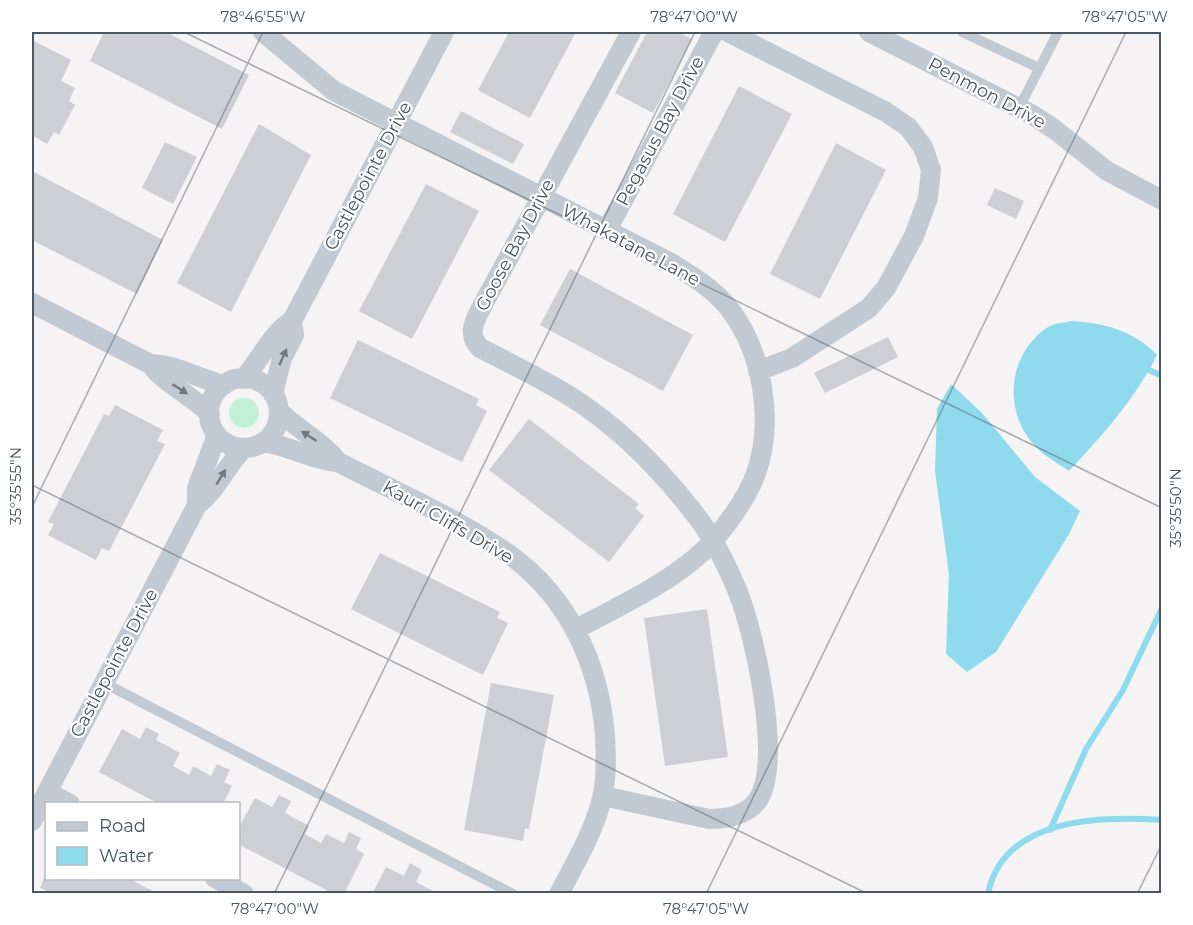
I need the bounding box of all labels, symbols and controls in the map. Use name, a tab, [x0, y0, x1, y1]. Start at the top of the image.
text: 78°46'55"W	[220, 7, 306, 26]
text: 78°47'00"W	[650, 7, 738, 26]
text: 78°47'05"W	[1082, 7, 1168, 26]
street label: Pegasus Bay Drive	[611, 52, 709, 210]
street label: Penmon Drive	[924, 53, 1050, 133]
street label: Castlepointe Drive	[319, 98, 417, 254]
street label: Goose Bay Drive	[471, 175, 559, 315]
street label: Whakatane Lane	[558, 199, 704, 291]
one-way arrow	[278, 347, 288, 365]
one-way arrow	[172, 383, 188, 394]
one-way arrow	[301, 431, 317, 442]
text: 35°35'55"N	[6, 447, 25, 525]
text: 35°35'50"N	[1166, 468, 1185, 548]
one-way arrow	[215, 469, 226, 485]
street label: Kauri Cliffs Drive	[379, 476, 517, 568]
street label: Castlepointe Drive	[65, 585, 163, 741]
legend	[45, 802, 240, 880]
text: Road	[99, 815, 146, 837]
text: Water	[99, 845, 154, 867]
text: 78°47'00"W	[231, 899, 319, 918]
text: 78°47'05"W	[663, 899, 749, 918]

